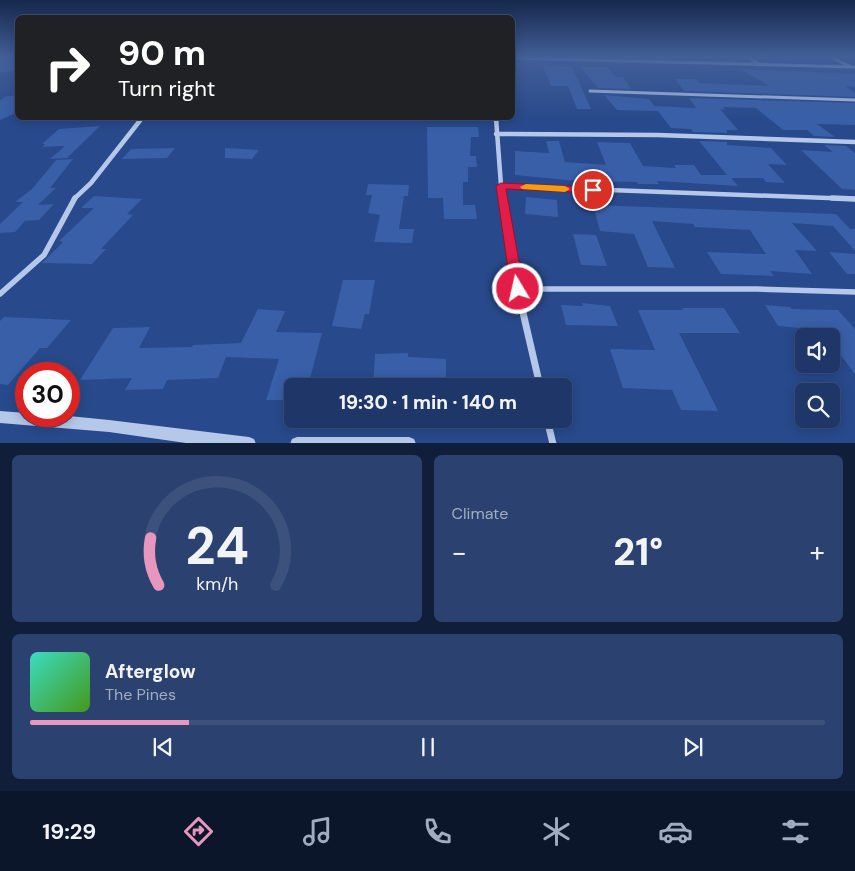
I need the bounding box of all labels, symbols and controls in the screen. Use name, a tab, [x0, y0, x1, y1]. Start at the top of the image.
text: 90 m	[118, 30, 206, 76]
icon: right	[35, 35, 100, 100]
text: Turn right	[118, 74, 215, 103]
pin	[572, 169, 614, 211]
icon: arrive	[579, 176, 607, 204]
position arrow	[491, 262, 543, 314]
map controls	[795, 328, 840, 428]
button: sound	[795, 328, 840, 373]
speed limit sign: 30	[15, 362, 80, 427]
button: search	[795, 383, 840, 428]
text: 19:30 · 1 min · 140 m	[339, 390, 517, 415]
text: Climate	[452, 503, 508, 524]
text: 24	[185, 512, 248, 580]
text: 21°	[613, 527, 663, 577]
text: −	[452, 534, 467, 571]
text: +	[810, 534, 825, 571]
text: km/h	[196, 572, 238, 596]
text: Afterglow	[105, 659, 196, 684]
text: The Pines	[105, 684, 176, 705]
icon: previous	[149, 733, 177, 761]
icon: pause	[414, 733, 442, 761]
icon: next	[679, 733, 707, 761]
icon: directions	[181, 814, 216, 849]
icon: music	[300, 814, 335, 849]
icon: phone	[420, 814, 455, 849]
icon: climate	[539, 814, 574, 849]
icon: car	[658, 814, 693, 849]
icon: filters	[778, 814, 813, 849]
text: 19:29	[42, 817, 96, 846]

